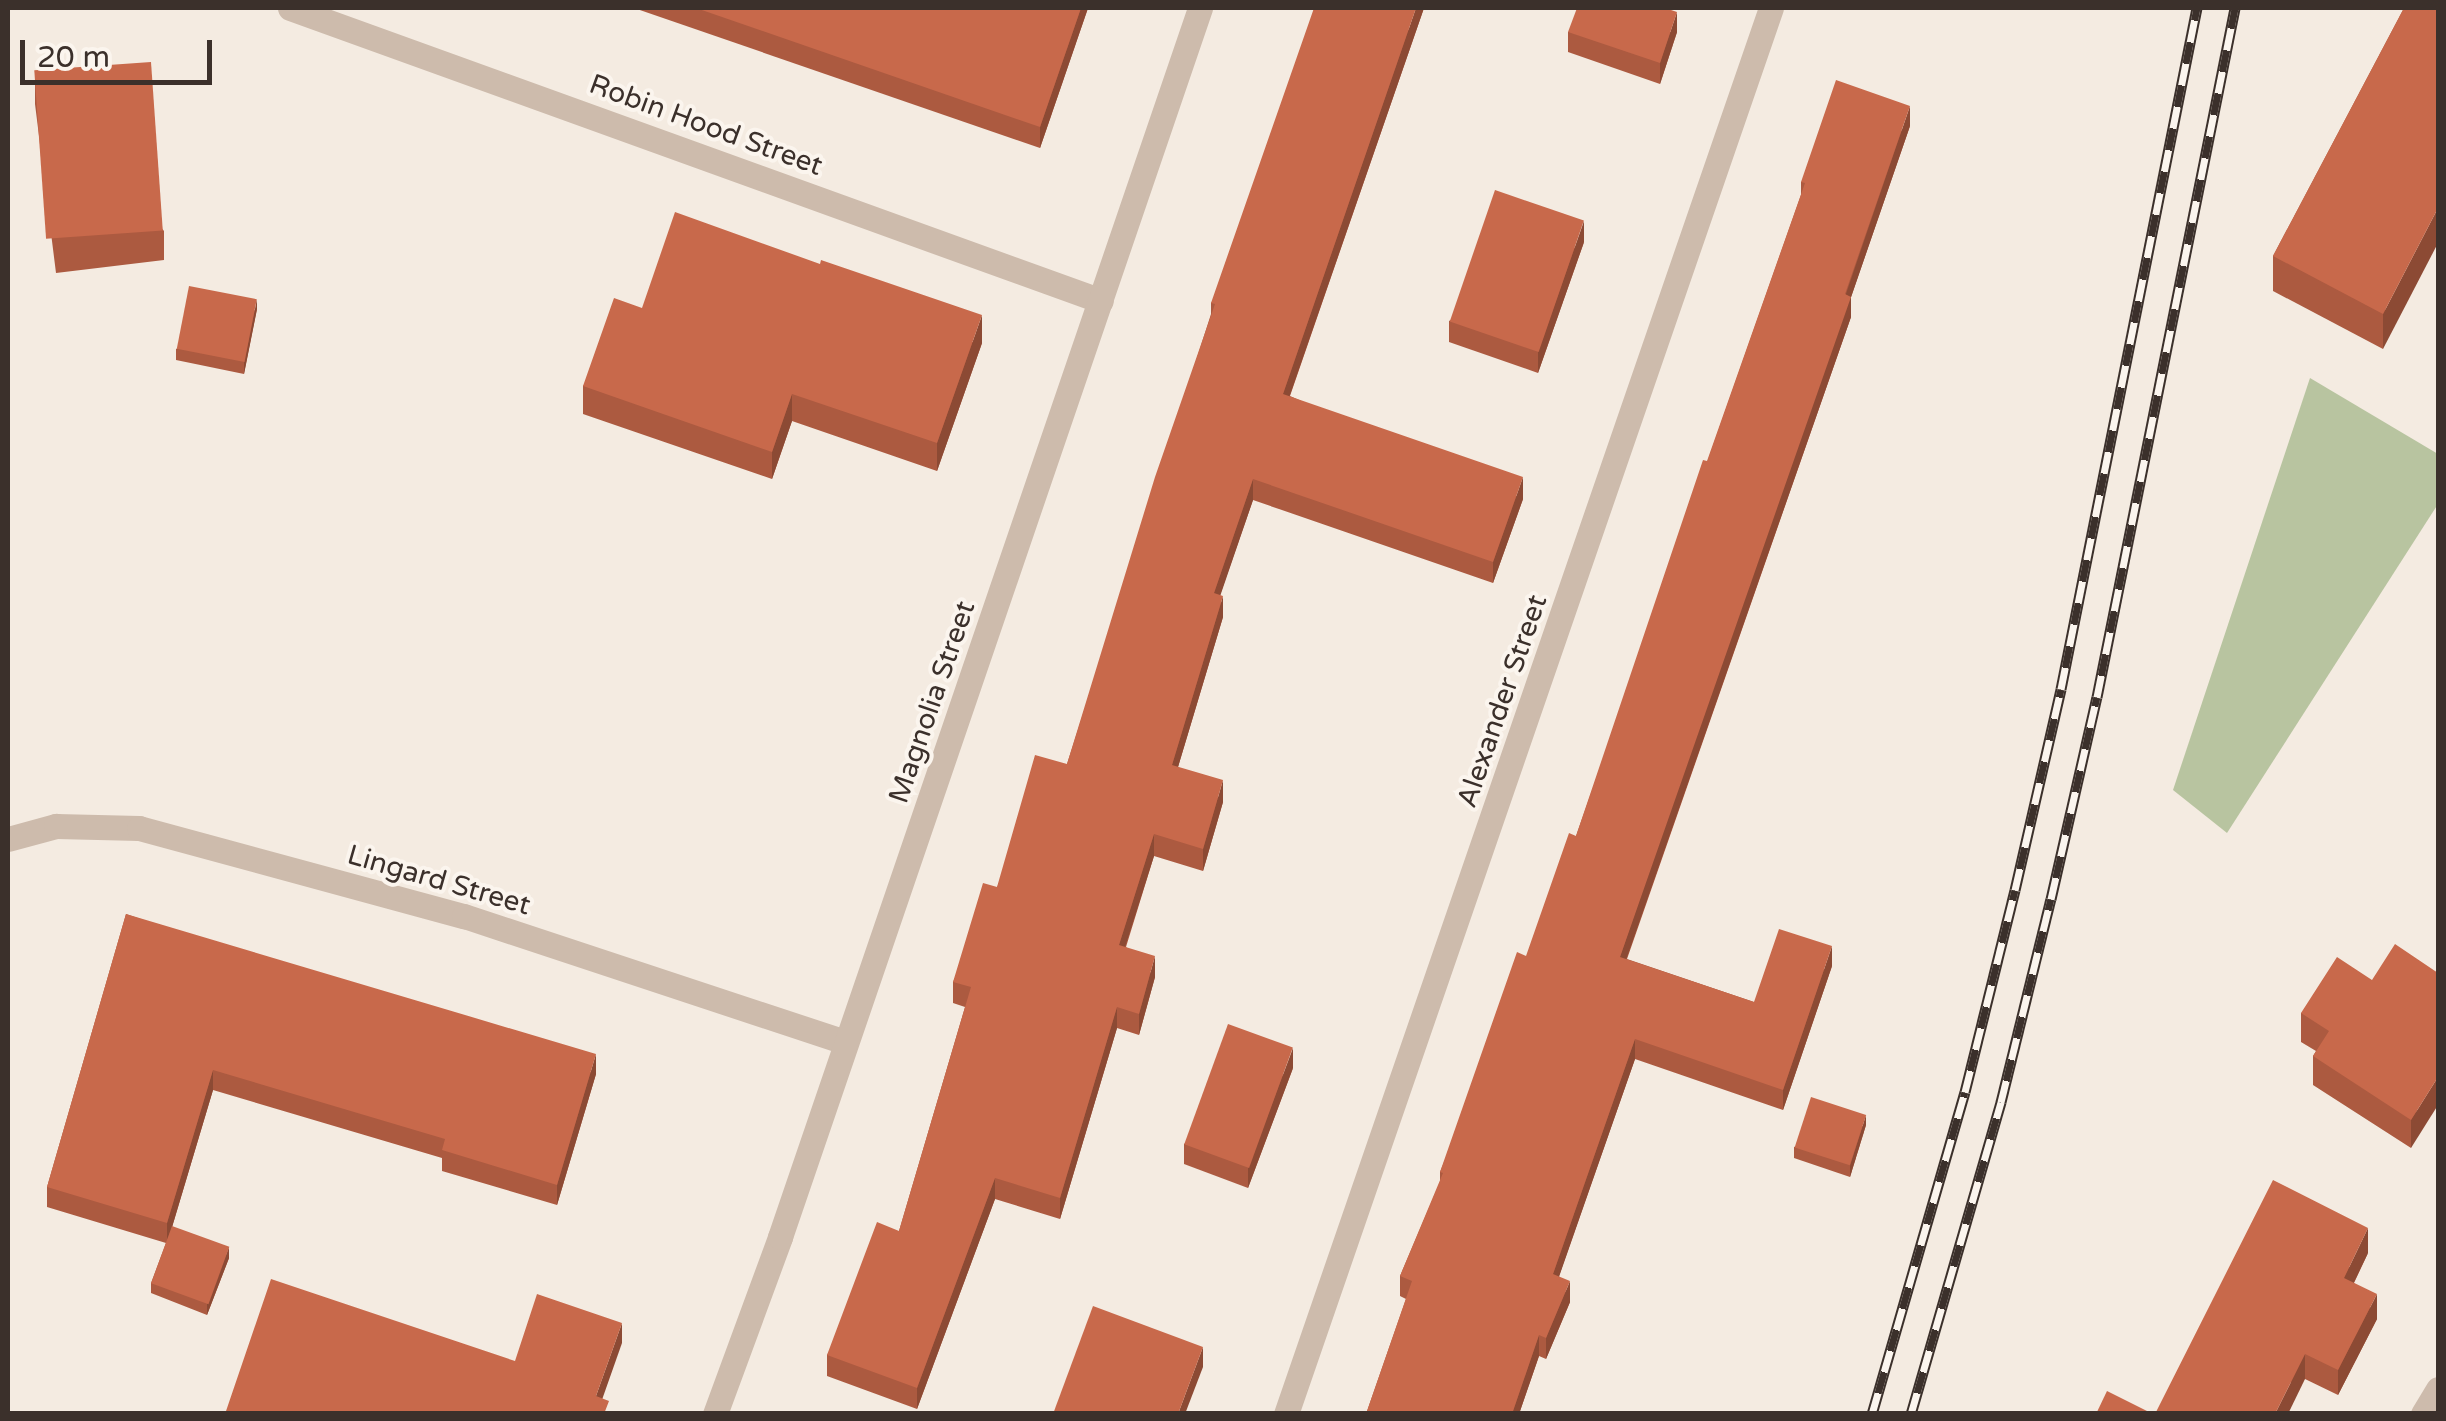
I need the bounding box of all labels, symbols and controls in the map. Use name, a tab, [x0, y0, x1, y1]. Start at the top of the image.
scale bar	[25, 20, 218, 82]
text: 20 m	[37, 39, 110, 76]
street label: Robin Hood Street	[585, 67, 827, 183]
street label: Alexander Street	[1450, 590, 1554, 812]
street label: Magnolia Street	[882, 597, 982, 807]
street label: Lingard Street	[344, 838, 534, 922]

